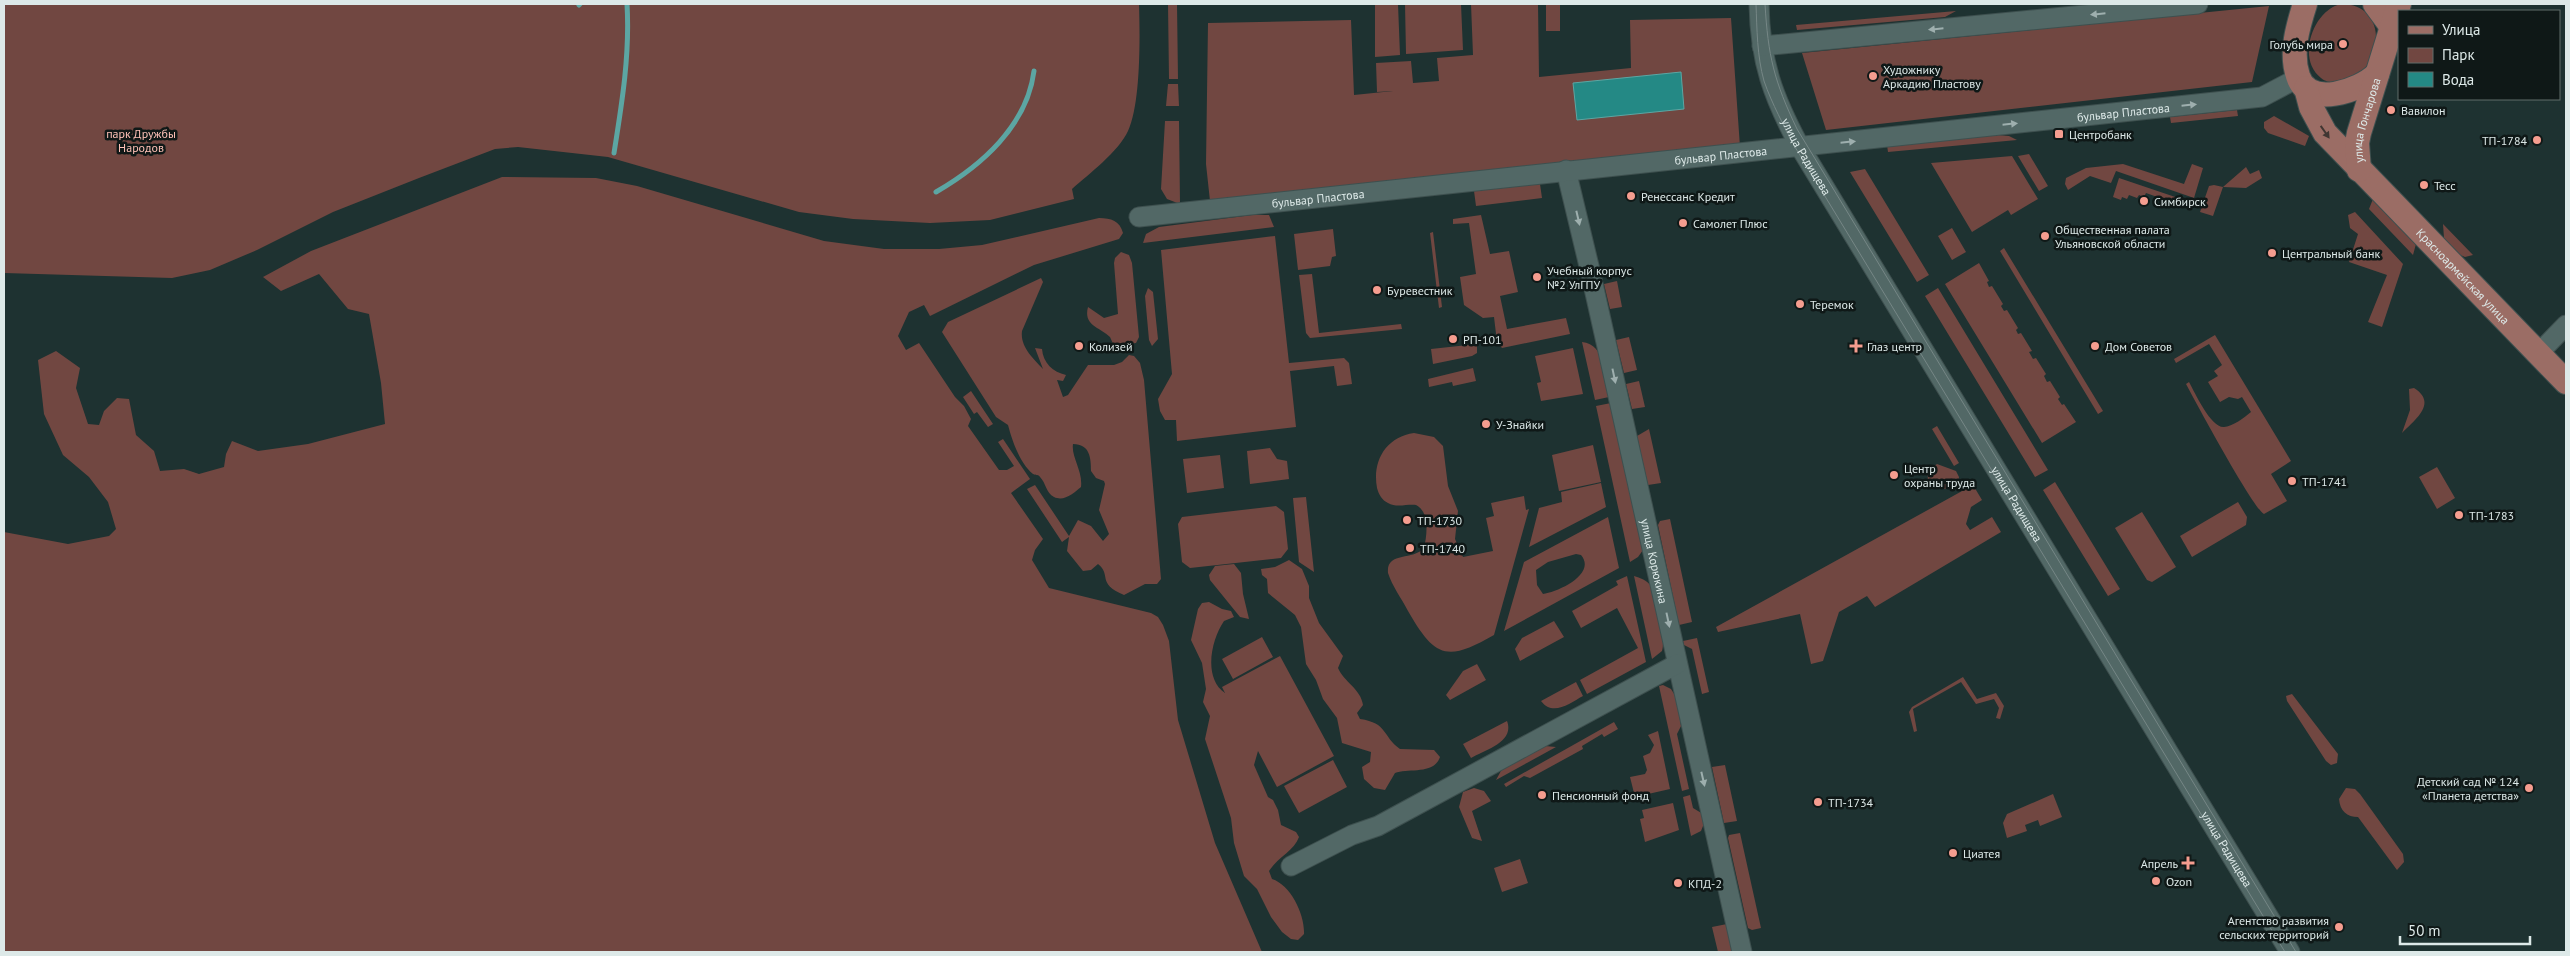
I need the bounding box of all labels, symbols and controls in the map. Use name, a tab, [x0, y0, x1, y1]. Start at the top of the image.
one-way arrow	[2089, 10, 2105, 18]
legend	[2398, 10, 2560, 100]
text: Улица	[2442, 20, 2480, 39]
one-way arrow	[1928, 25, 1944, 33]
place label: Голубь мира	[2270, 37, 2333, 52]
marker: Голубь мира	[2337, 38, 2349, 50]
text: Парк	[2442, 45, 2475, 64]
place label: Художнику Аркадию Пластову	[1883, 62, 1981, 91]
marker: Художнику Аркадию Пластову	[1867, 70, 1879, 82]
text: Вода	[2442, 70, 2474, 89]
street label: улица Гончарова	[2349, 76, 2383, 163]
street label: бульвар Пластова	[2076, 99, 2171, 124]
one-way arrow	[2181, 101, 2197, 109]
place label: Вавилон	[2401, 103, 2445, 118]
marker: Вавилон	[2385, 104, 2397, 116]
street label: улица Радищева	[1779, 115, 1835, 198]
one-way arrow	[2002, 120, 2018, 128]
one-way arrow	[2320, 125, 2330, 139]
park label: парк Дружбы Народов	[106, 126, 176, 155]
place label: Центробанк	[2069, 127, 2132, 142]
marker: Центробанк	[2053, 128, 2065, 140]
place label: ТП-1784	[2482, 133, 2527, 148]
marker: ТП-1784	[2531, 134, 2543, 146]
one-way arrow	[1841, 138, 1857, 146]
street label: бульвар Пластова	[1674, 142, 1768, 167]
place label: Тесс	[2434, 178, 2456, 193]
marker: Тесс	[2418, 179, 2430, 191]
street label: бульвар Пластова	[1271, 185, 1365, 210]
place label: Ренессанс Кредит	[1641, 189, 1735, 204]
marker: Ренессанс Кредит	[1625, 190, 1637, 202]
place label: Симбирск	[2154, 194, 2206, 209]
marker: Симбирск	[2138, 195, 2150, 207]
one-way arrow	[1574, 210, 1582, 225]
place label: Самолет Плюс	[1693, 216, 1768, 231]
marker: Самолет Плюс	[1677, 217, 1689, 229]
place label: Общественная палата Ульяновской области	[2055, 222, 2170, 251]
street label: Красноармейская улица	[2414, 225, 2513, 327]
marker: Общественная палата Ульяновской области	[2039, 230, 2051, 242]
place label: Центральный банк	[2282, 246, 2380, 261]
marker: Центральный банк	[2266, 247, 2278, 259]
place label: Учебный корпус №2 УлГПУ	[1547, 263, 1632, 292]
marker: Учебный корпус №2 УлГПУ	[1531, 271, 1543, 283]
place label: Буревестник	[1387, 283, 1453, 298]
marker: Буревестник	[1371, 284, 1383, 296]
place label: Теремок	[1810, 297, 1854, 312]
marker: Теремок	[1794, 298, 1806, 310]
place label: РП-101	[1463, 332, 1502, 347]
marker: РП-101	[1447, 333, 1459, 345]
place label: Колизей	[1089, 339, 1132, 354]
marker: Глаз центр	[1849, 339, 1863, 353]
place label: Глаз центр	[1867, 339, 1922, 354]
place label: Дом Советов	[2105, 339, 2172, 354]
marker: Колизей	[1073, 340, 1085, 352]
marker: Дом Советов	[2089, 340, 2101, 352]
one-way arrow	[1610, 368, 1618, 384]
place label: У-Знайки	[1496, 417, 1544, 432]
marker: У-Знайки	[1480, 418, 1492, 430]
place label: Центр охраны труда	[1904, 461, 1975, 490]
street label: улица Радищева	[1988, 463, 2046, 544]
marker: Центр охраны труда	[1888, 469, 1900, 481]
place label: ТП-1741	[2302, 474, 2347, 489]
marker: ТП-1741	[2286, 475, 2298, 487]
place label: ТП-1783	[2469, 508, 2514, 523]
marker: ТП-1783	[2453, 509, 2465, 521]
place label: ТП-1730	[1417, 513, 1463, 528]
marker: ТП-1730	[1401, 514, 1413, 526]
street label: улица Корюкина	[1638, 517, 1672, 605]
place label: ТП-1740	[1420, 541, 1466, 556]
marker: ТП-1740	[1404, 542, 1416, 554]
one-way arrow	[1664, 613, 1672, 628]
one-way arrow	[1699, 771, 1707, 786]
place label: Детский сад № 124 «Планета детства»	[2417, 774, 2519, 803]
marker: Детский сад № 124 «Планета детства»	[2523, 782, 2535, 794]
place label: Пенсионный фонд	[1552, 788, 1650, 803]
marker: Пенсионный фонд	[1536, 789, 1548, 801]
place label: ТП-1734	[1828, 795, 1874, 810]
marker: ТП-1734	[1812, 796, 1824, 808]
street label: улица Радищева	[2198, 808, 2256, 889]
place label: Циатея	[1963, 846, 2000, 861]
marker: Циатея	[1947, 847, 1959, 859]
place label: Апрель	[2141, 856, 2178, 871]
marker: Апрель	[2182, 857, 2194, 869]
place label: Ozon	[2166, 874, 2192, 889]
marker: Ozon	[2150, 875, 2162, 887]
place label: КПД-2	[1688, 876, 1722, 891]
marker: КПД-2	[1672, 877, 1684, 889]
place label: Агентство развития сельских территорий	[2219, 913, 2329, 942]
scale bar	[2400, 914, 2530, 946]
marker: Агентство развития сельских территорий	[2333, 921, 2345, 933]
text: 50 m	[2408, 921, 2441, 940]

